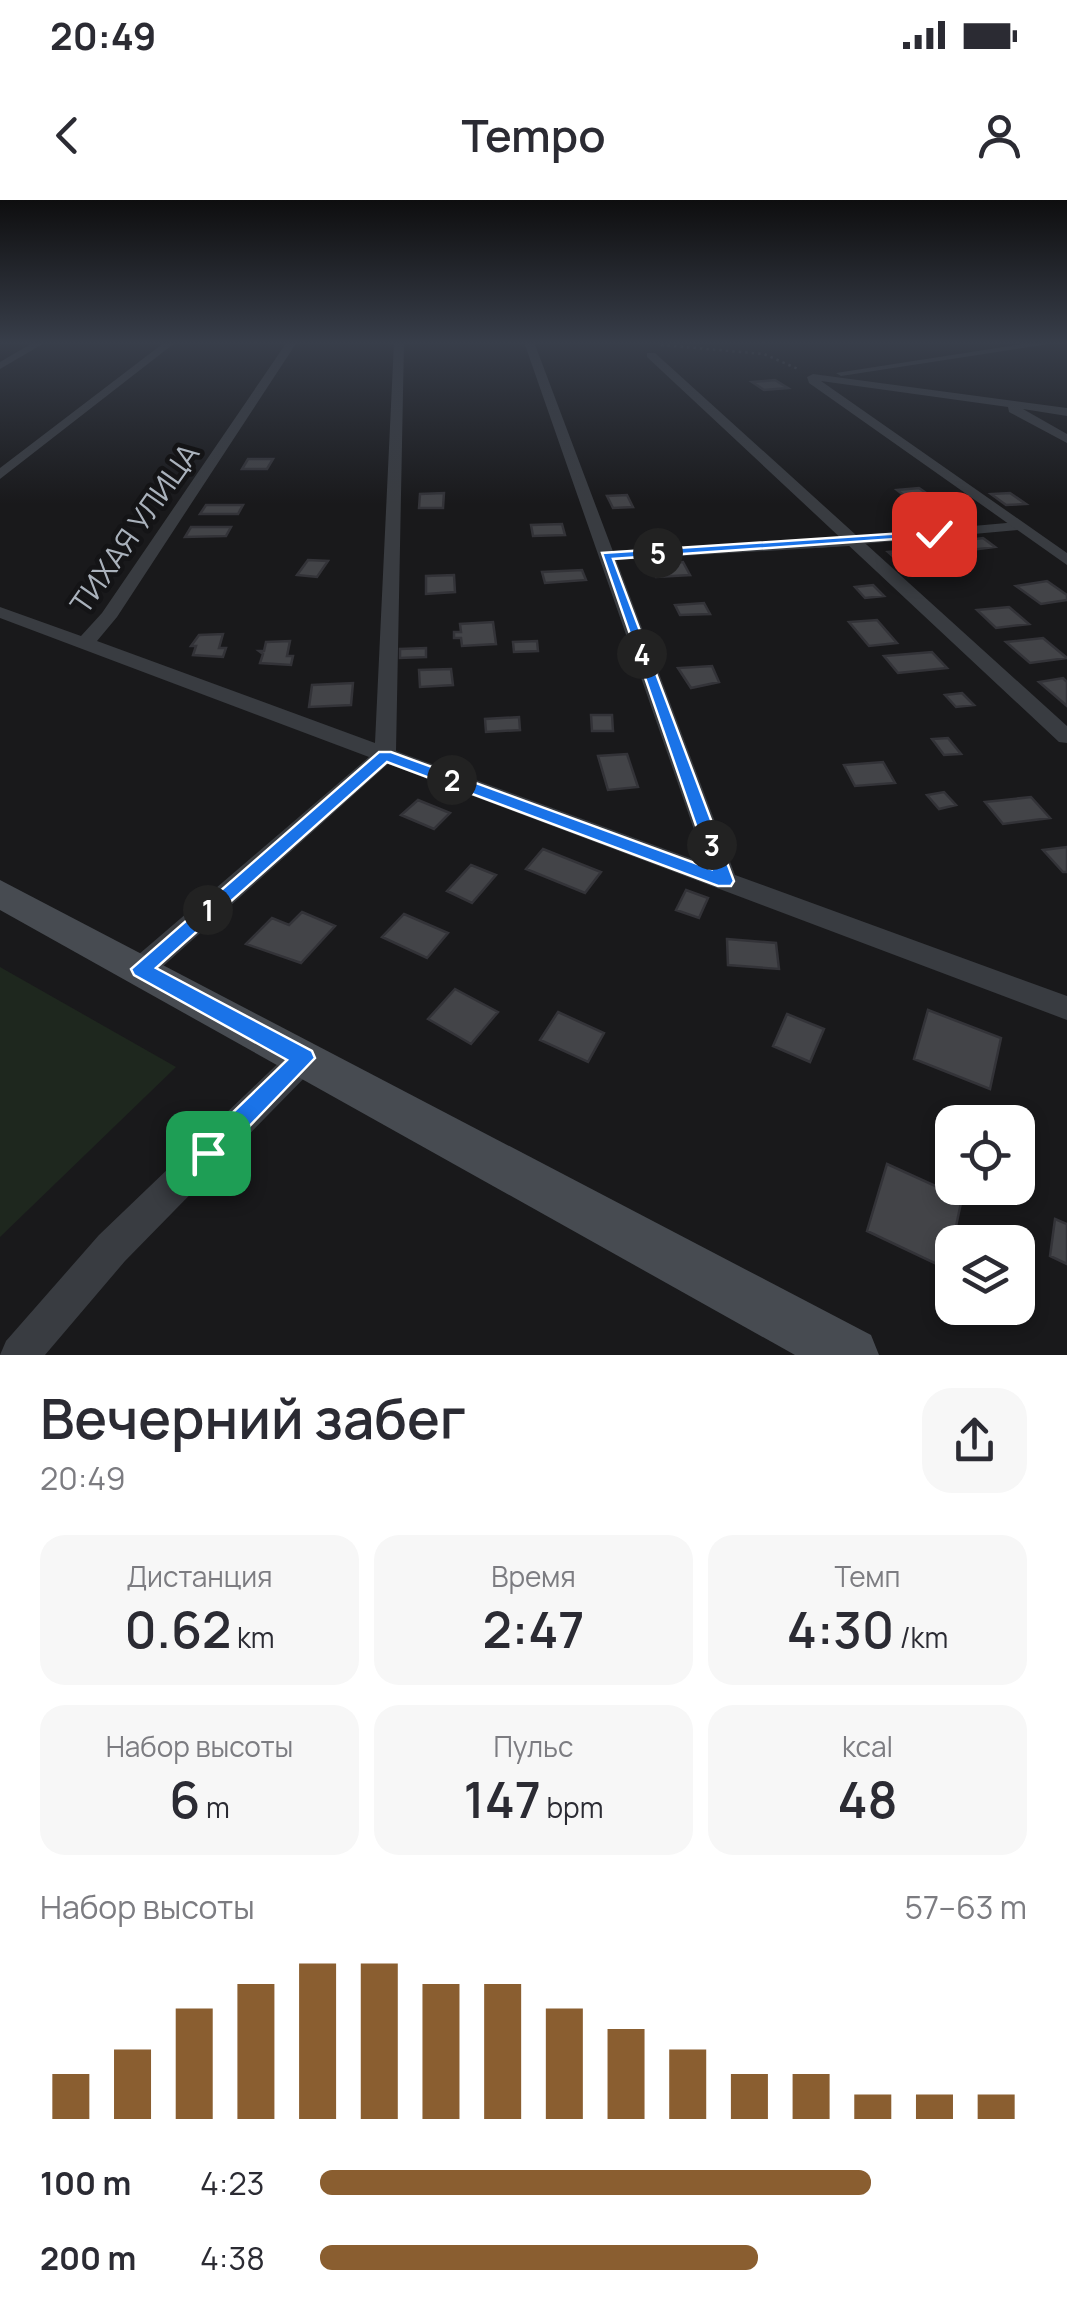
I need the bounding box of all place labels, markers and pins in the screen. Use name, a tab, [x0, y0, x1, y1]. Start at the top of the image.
pin	[892, 492, 977, 577]
pin: 5	[633, 528, 683, 578]
pin: 4	[617, 629, 667, 679]
pin: 2	[427, 755, 477, 805]
pin: 3	[687, 820, 737, 870]
pin: 1	[183, 885, 233, 935]
pin	[166, 1111, 251, 1196]

